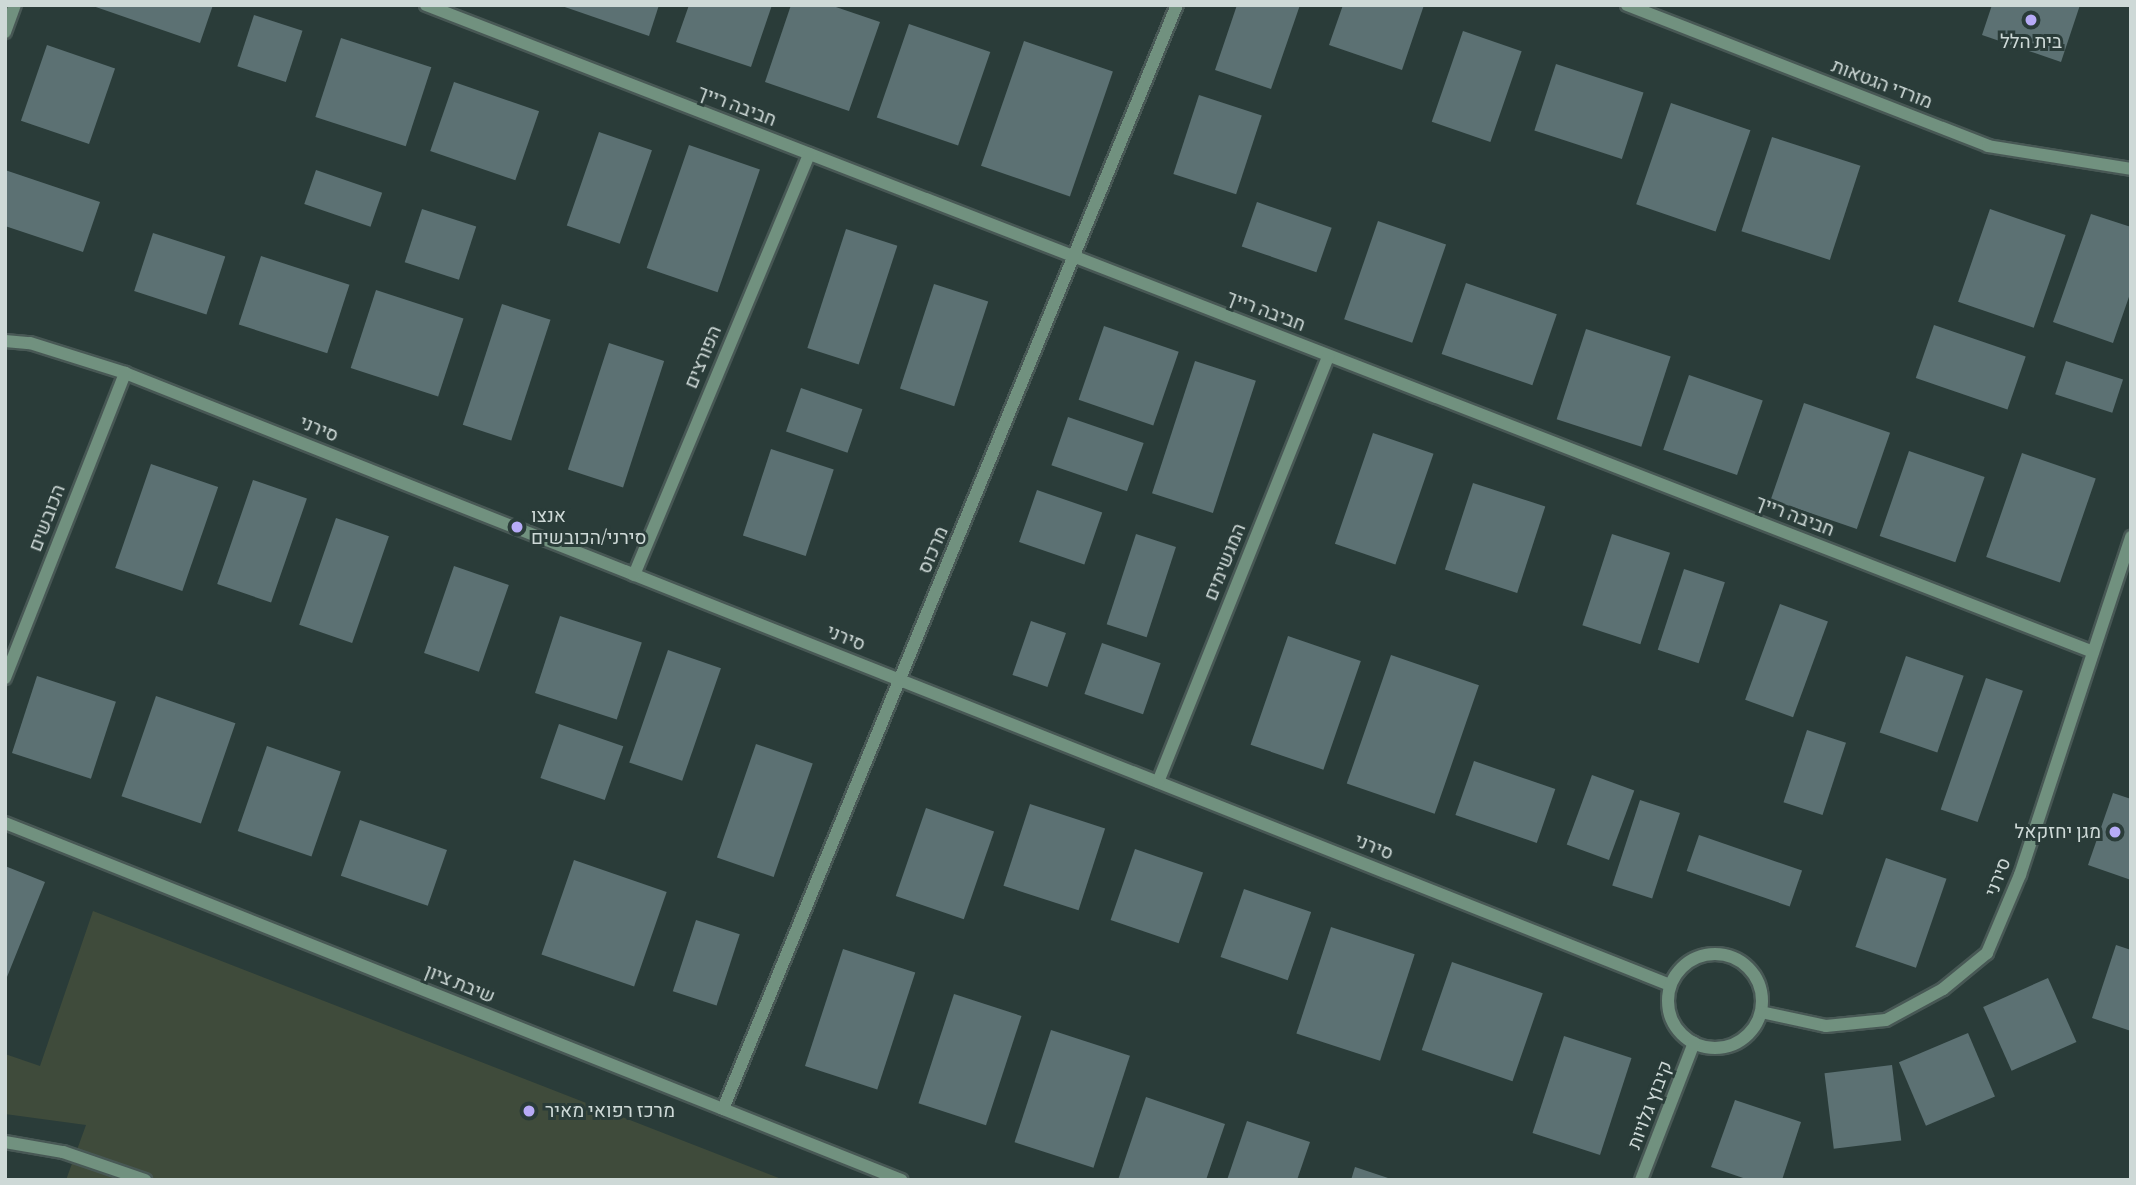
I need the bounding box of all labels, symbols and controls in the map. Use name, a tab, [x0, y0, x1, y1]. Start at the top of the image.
marker: בית הלל	[2023, 12, 2039, 28]
place label: בית הלל	[2000, 31, 2062, 53]
street label: מורדי הגטאות	[1828, 54, 1936, 114]
street label: חביבה רייך	[694, 81, 780, 131]
street label: חביבה רייך	[1223, 286, 1309, 336]
street label: הפורצים	[680, 322, 726, 392]
street label: סירני	[296, 411, 342, 447]
street label: הכובשים	[24, 481, 70, 555]
street label: חביבה רייך	[1752, 491, 1838, 541]
place label: אנצו סירני/הכובשים	[531, 505, 647, 549]
marker: אנצו סירני/הכובשים	[509, 519, 525, 535]
street label: המגשימים	[1199, 520, 1251, 604]
street label: מרכוס	[913, 523, 953, 577]
street label: סירני	[823, 620, 869, 656]
place label: מגן יחזקאל	[2015, 821, 2101, 843]
marker: מגן יחזקאל	[2107, 824, 2123, 840]
street label: סירני	[1351, 829, 1397, 865]
street label: סירני	[1980, 854, 2016, 900]
street label: שיבת ציון	[422, 960, 498, 1008]
street label: קיבוץ גלויות	[1623, 1057, 1677, 1153]
place label: מרכז רפואי מאיר	[545, 1100, 675, 1122]
marker: מרכז רפואי מאיר	[519, 1101, 539, 1121]

